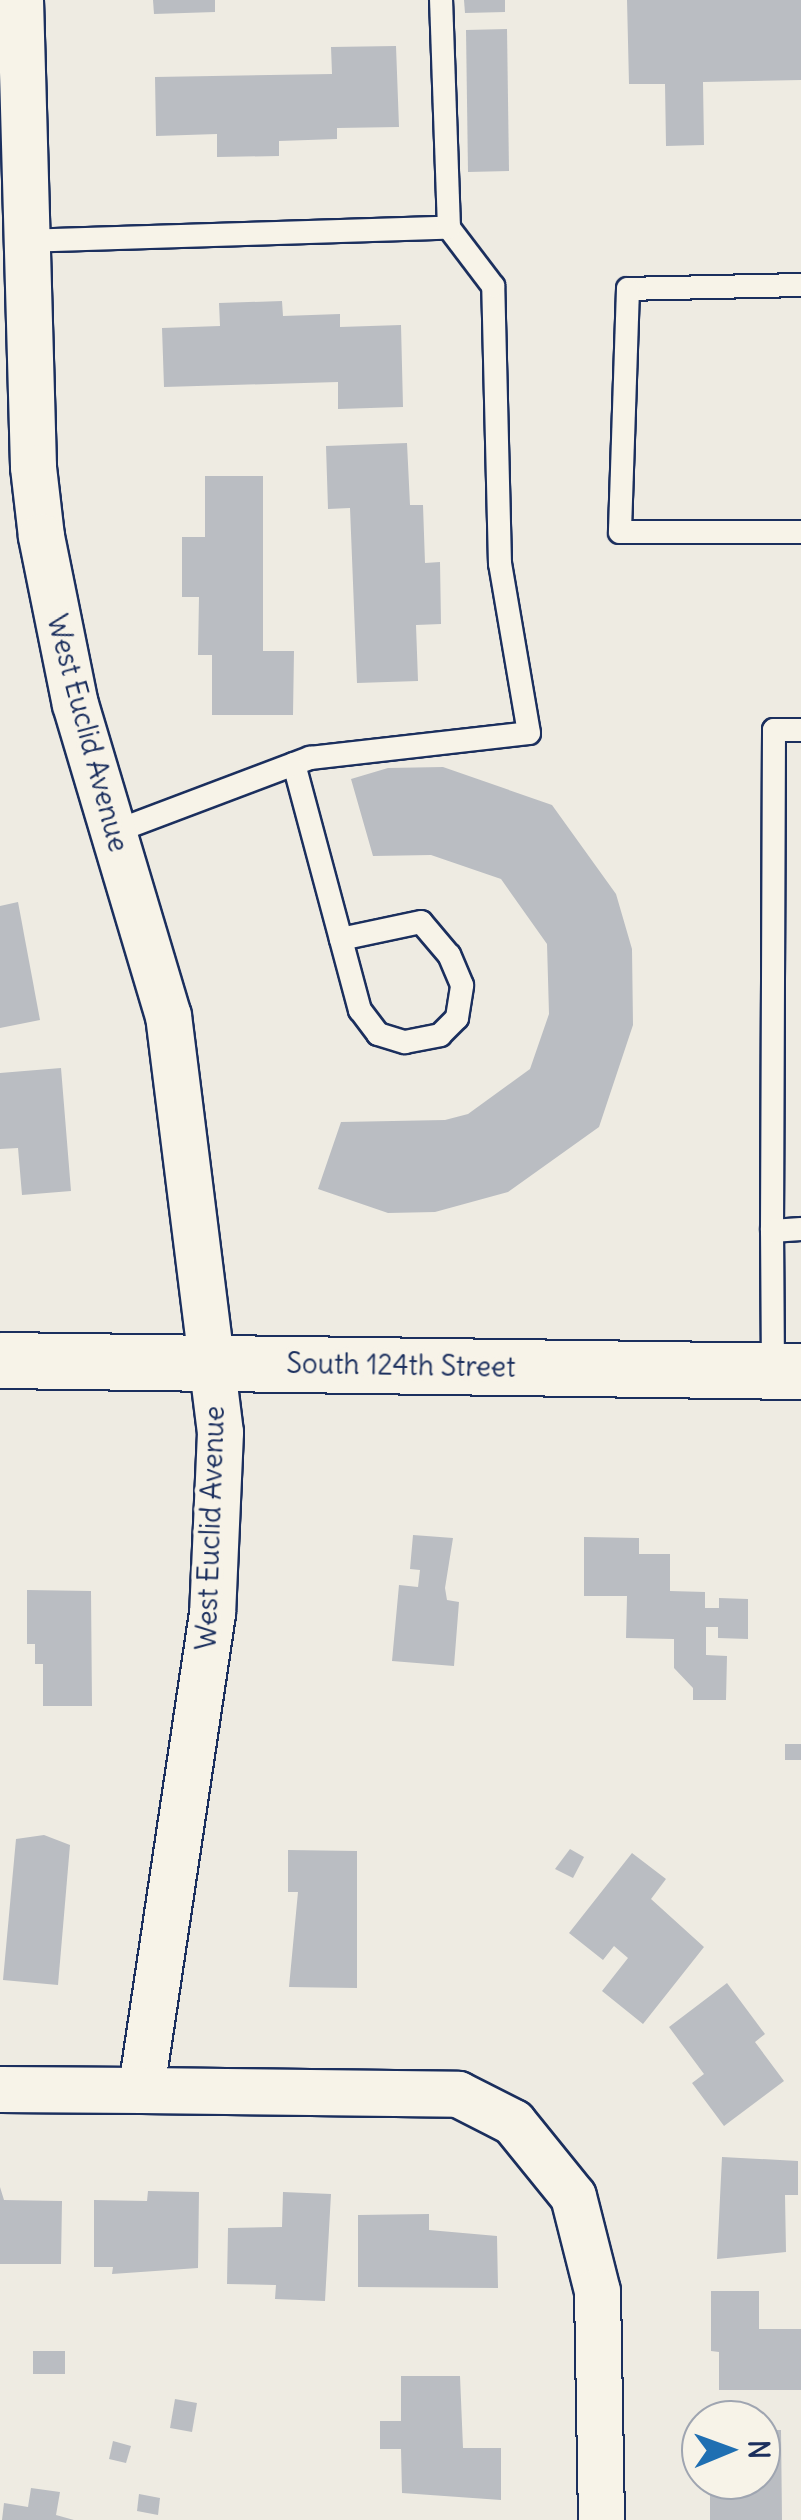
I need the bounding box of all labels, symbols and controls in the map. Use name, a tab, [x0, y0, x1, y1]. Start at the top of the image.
street label: West Euclid Avenue	[40, 611, 136, 855]
street label: South 124th Street	[286, 1346, 516, 1384]
street label: West Euclid Avenue	[189, 1405, 231, 1651]
north arrow	[681, 2400, 781, 2500]
text: N	[741, 2440, 777, 2459]

